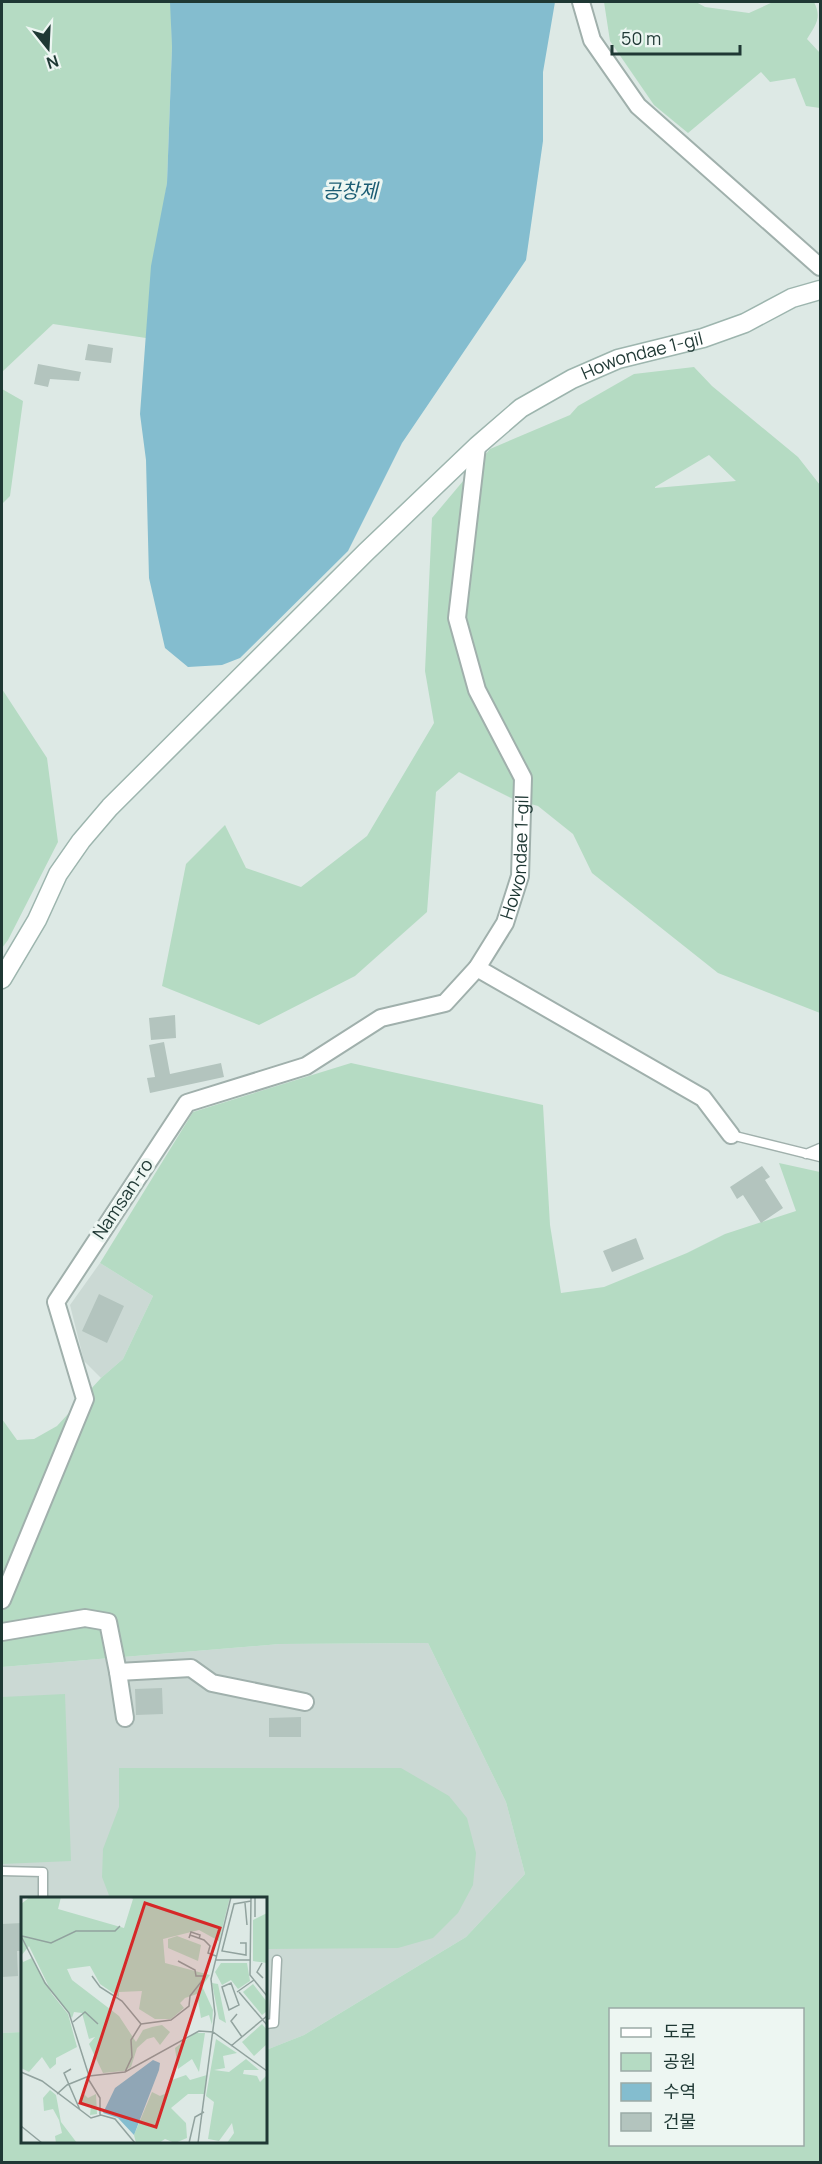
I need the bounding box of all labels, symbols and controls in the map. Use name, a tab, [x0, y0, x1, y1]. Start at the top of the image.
north arrow	[18, 18, 78, 78]
scale bar	[612, 18, 740, 56]
text: 50 m	[621, 26, 661, 50]
text: N	[44, 50, 62, 75]
water label: 공창제	[322, 177, 380, 204]
street label: Howondae 1-gil	[577, 325, 705, 385]
street label: Howondae 1-gil	[494, 795, 533, 922]
street label: Namsan-ro	[86, 1153, 158, 1243]
inset map	[21, 1897, 267, 2143]
legend	[609, 2008, 804, 2146]
text: 도로	[663, 2019, 696, 2043]
text: 공원	[663, 2049, 696, 2073]
text: 수역	[663, 2079, 696, 2103]
text: 건물	[663, 2109, 696, 2133]

